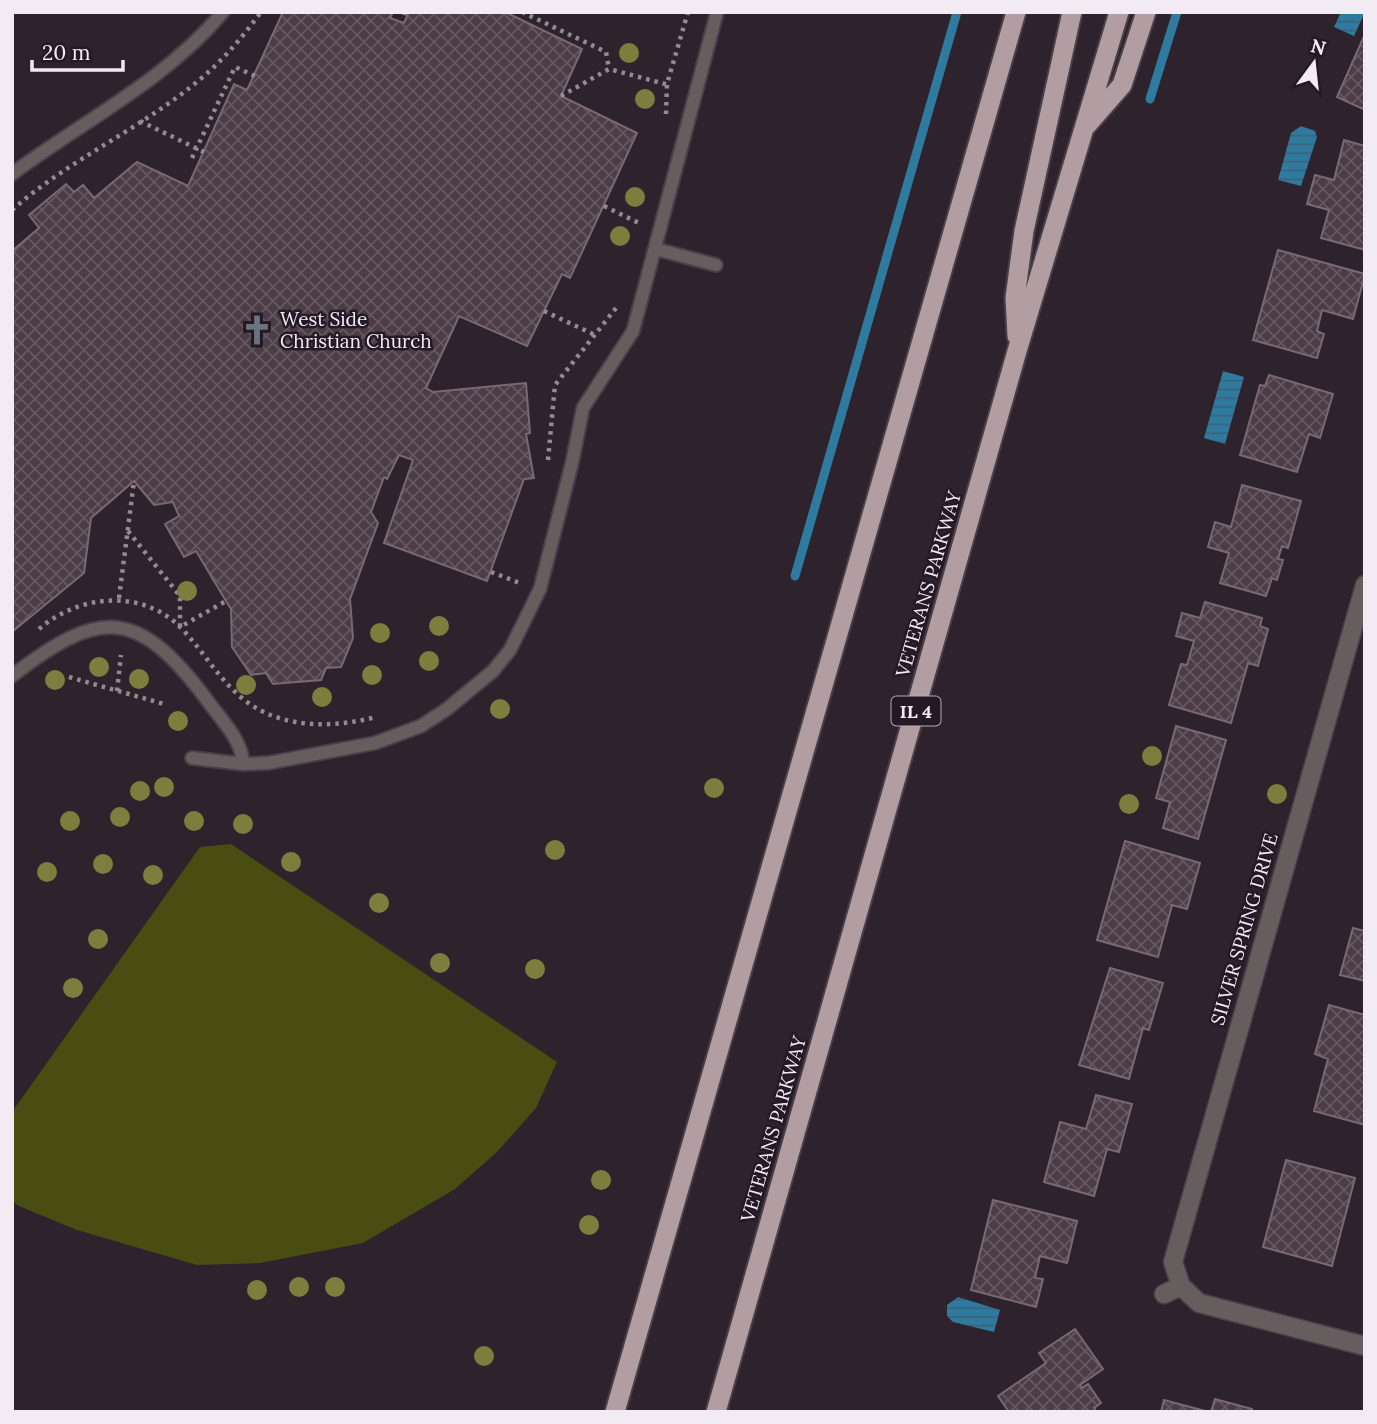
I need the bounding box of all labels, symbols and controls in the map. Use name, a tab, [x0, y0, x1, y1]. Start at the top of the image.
scale bar	[32, 28, 122, 72]
north arrow	[1279, 28, 1349, 98]
text: N	[1308, 33, 1329, 60]
text: 20 m	[42, 39, 91, 66]
place label: West Side Christian Church	[280, 307, 432, 353]
church icon: West Side Christian Church	[240, 313, 274, 347]
street label: VETERANS PARKWAY	[890, 487, 966, 681]
road number: IL 4	[892, 696, 940, 726]
street label: SILVER SPRING DRIVE	[1205, 830, 1283, 1028]
street label: VETERANS PARKWAY	[735, 1032, 811, 1226]

